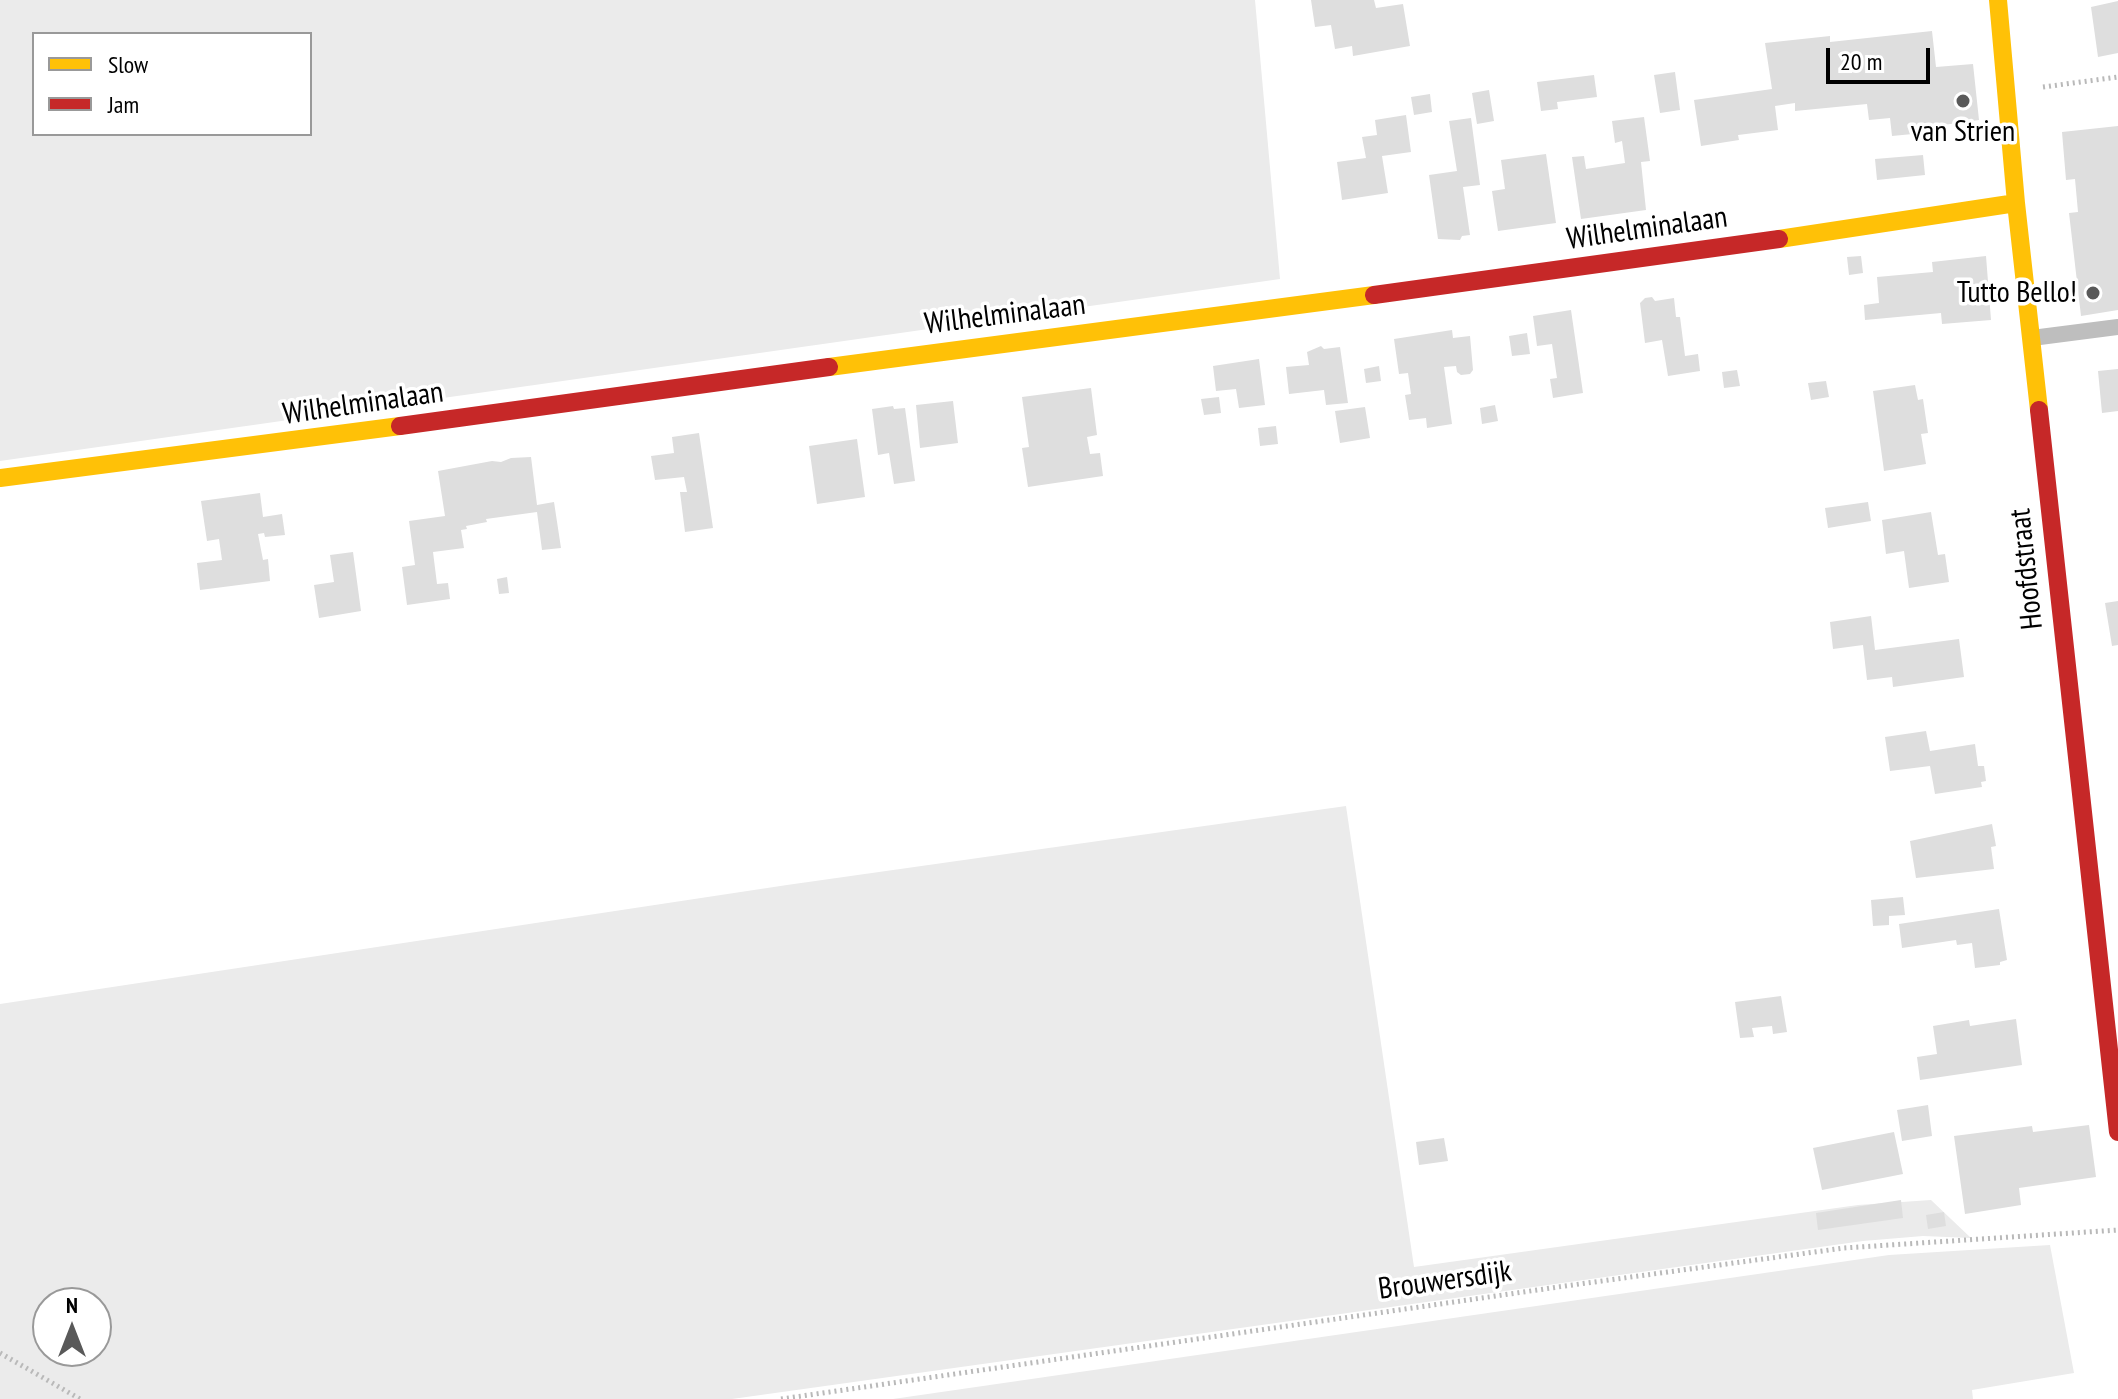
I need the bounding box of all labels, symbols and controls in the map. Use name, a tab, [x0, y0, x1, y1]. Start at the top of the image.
legend	[32, 32, 312, 136]
scale bar	[1830, 32, 1934, 82]
text: 20 m	[1840, 46, 1882, 77]
text: Slow	[108, 49, 148, 80]
text: Jam	[108, 89, 139, 120]
marker: van Strien	[1954, 92, 1972, 110]
place label: van Strien	[1911, 114, 2015, 150]
street label: Wilhelminalaan	[1564, 200, 1730, 258]
place label: Tutto Bello!	[1957, 275, 2077, 311]
marker: Tutto Bello!	[2084, 284, 2102, 302]
street label: Wilhelminalaan	[923, 287, 1087, 343]
street label: Wilhelminalaan	[280, 375, 446, 433]
street label: Hoofdstraat	[2003, 507, 2051, 631]
street label: Brouwersdijk	[1376, 1254, 1514, 1308]
north arrow	[32, 1287, 112, 1367]
text: N	[66, 1291, 78, 1319]

